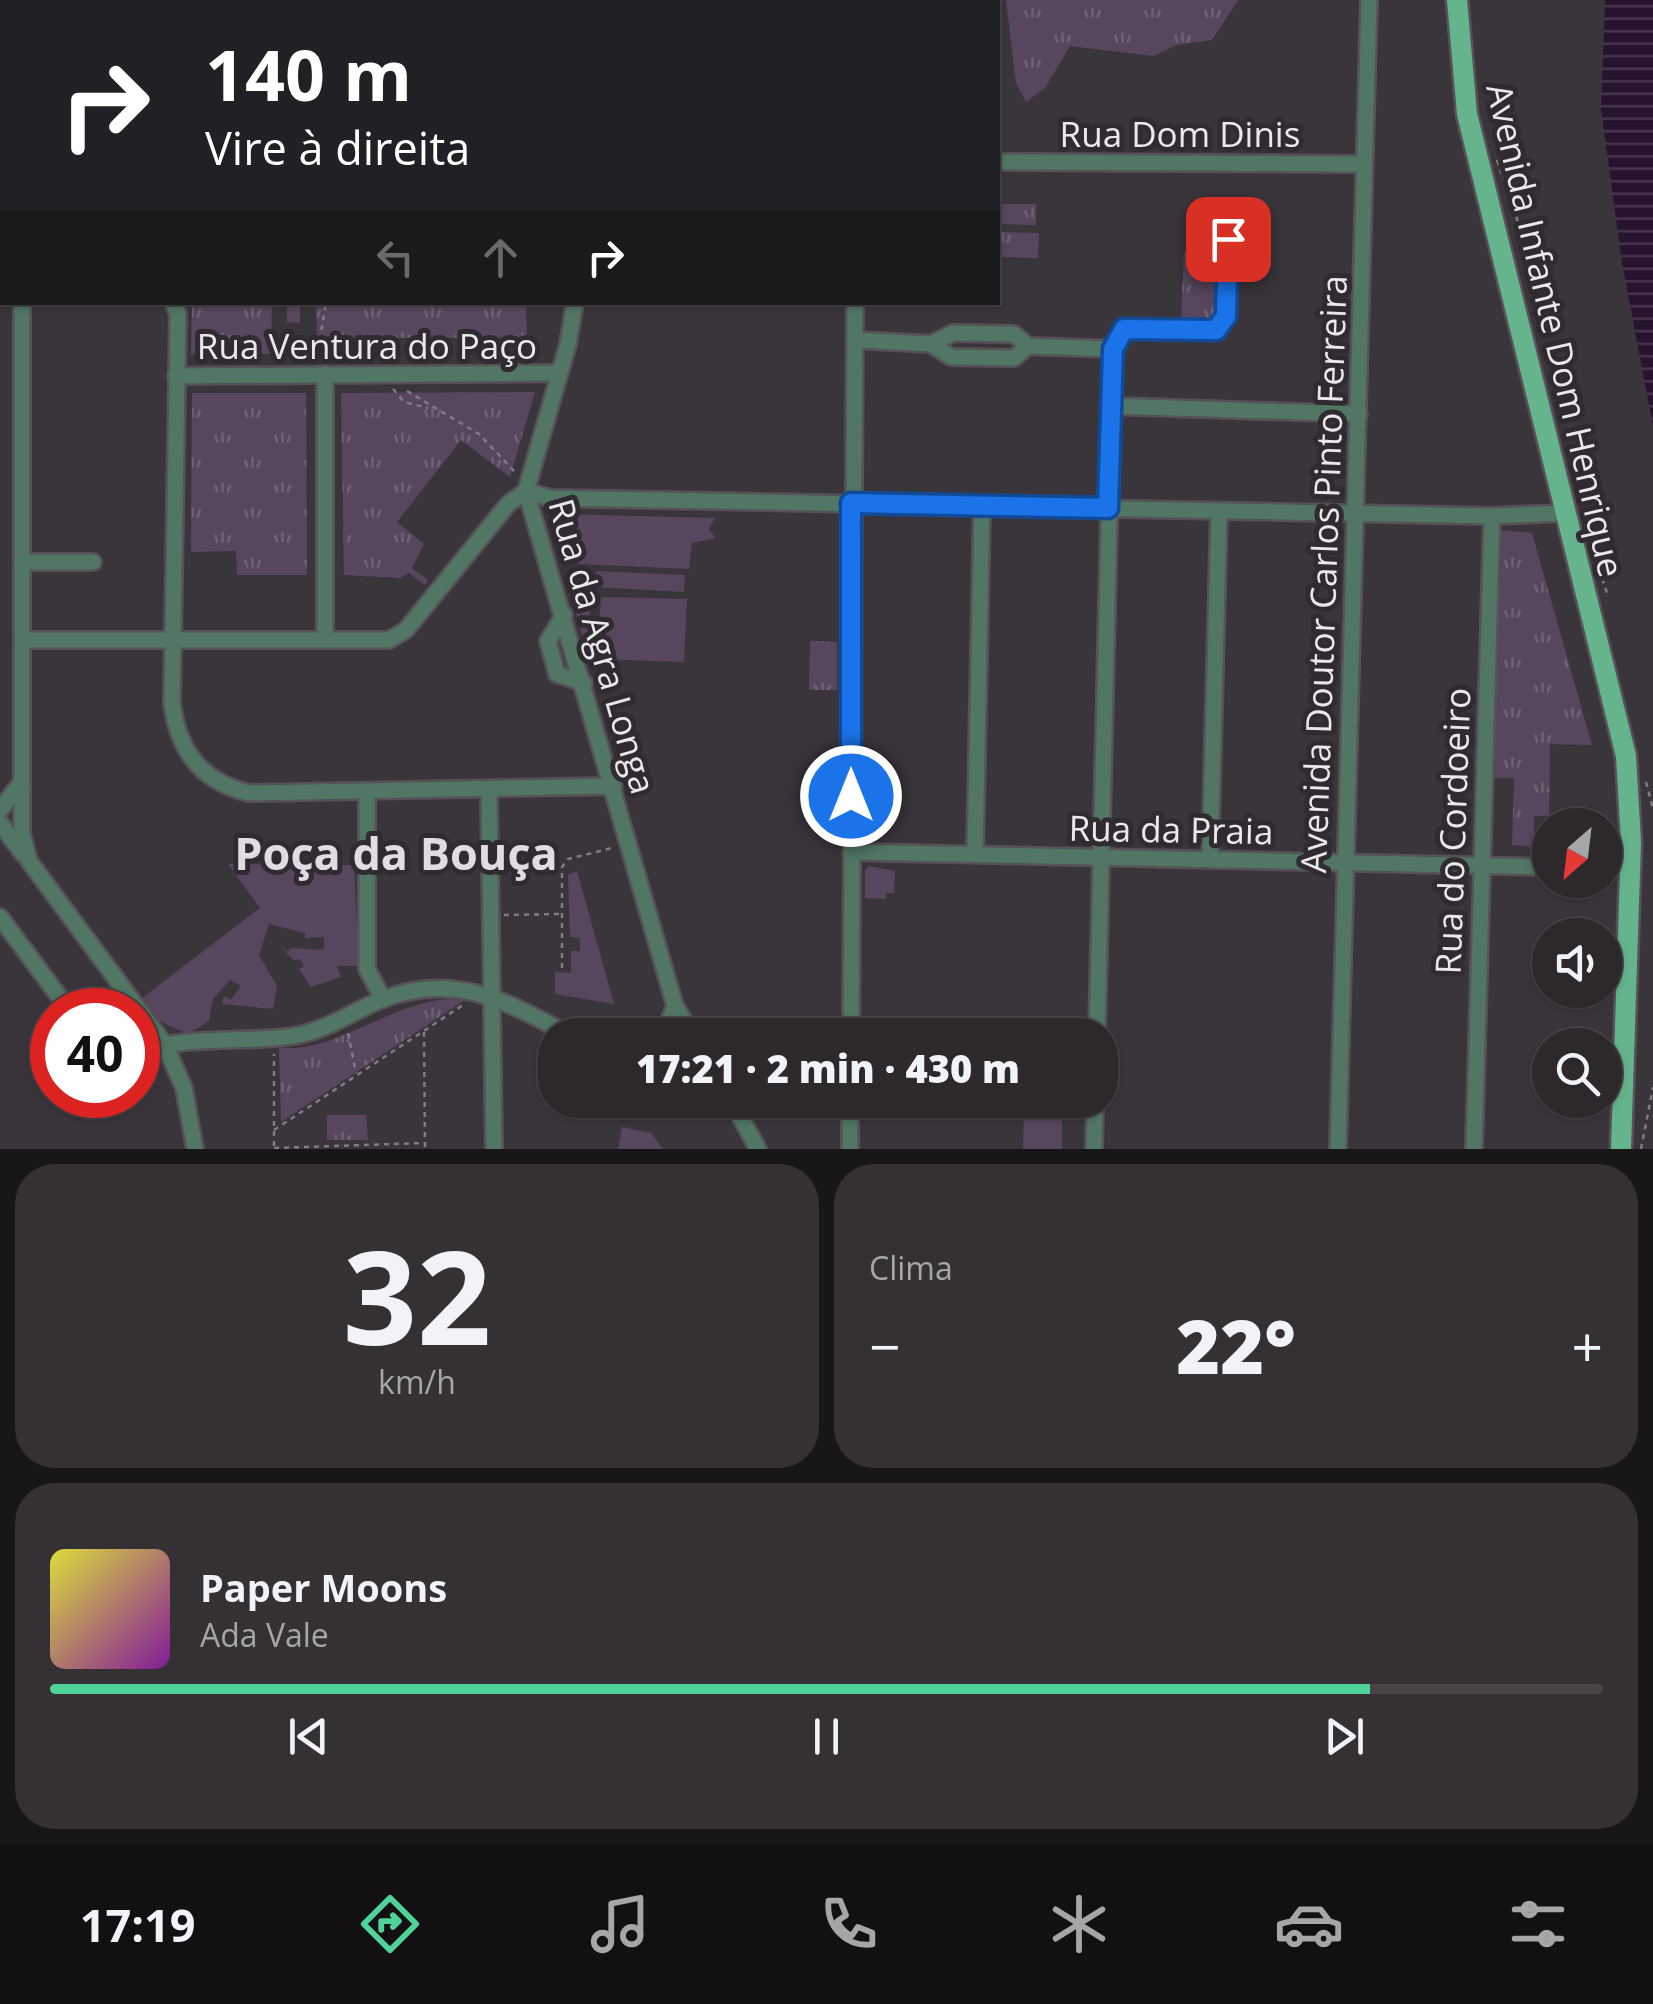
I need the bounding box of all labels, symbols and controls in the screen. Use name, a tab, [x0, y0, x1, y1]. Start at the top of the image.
text: 140 m	[205, 26, 412, 122]
icon: right	[40, 40, 170, 170]
street label: Avenida Infante Dom Henrique	[1476, 79, 1636, 581]
street label: Rua Dom Dinis	[1060, 110, 1300, 157]
text: Vire à direita	[205, 117, 470, 178]
pin	[1186, 197, 1271, 282]
icon: arrive	[1201, 212, 1256, 267]
icon: left	[368, 230, 423, 285]
icon: ahead	[473, 230, 528, 285]
icon: right	[578, 230, 633, 285]
street label: Avenida Doutor Carlos Pinto Ferreira	[1289, 274, 1357, 874]
street label: Rua Ventura do Paço	[197, 322, 537, 369]
street label: Rua da Agra Longa	[538, 493, 668, 799]
street label: Rua do Cordoeiro	[1424, 687, 1480, 975]
position arrow	[799, 744, 903, 848]
street label: Rua da Praia	[1068, 804, 1274, 854]
north arrow	[1532, 808, 1622, 898]
map controls	[1532, 808, 1622, 1118]
district label: Poça da Bouça	[234, 822, 558, 883]
button: sound	[1532, 918, 1622, 1008]
speed limit sign: 40	[30, 988, 160, 1118]
button: search	[1532, 1028, 1622, 1118]
text: 17:21 · 2 min · 430 m	[636, 1042, 1020, 1094]
text: 32	[343, 1206, 491, 1383]
text: Clima	[869, 1246, 953, 1289]
text: 22°	[1176, 1294, 1296, 1396]
text: −	[869, 1308, 900, 1383]
text: +	[1572, 1308, 1603, 1383]
text: km/h	[378, 1360, 456, 1403]
text: Paper Moons	[200, 1561, 447, 1613]
text: Ada Vale	[200, 1613, 329, 1656]
icon: previous	[281, 1709, 336, 1764]
icon: pause	[799, 1709, 854, 1764]
icon: next	[1317, 1709, 1372, 1764]
icon: directions	[355, 1889, 425, 1959]
icon: music	[585, 1889, 655, 1959]
icon: phone	[814, 1889, 884, 1959]
icon: climate	[1044, 1889, 1114, 1959]
icon: car	[1274, 1889, 1344, 1959]
icon: filters	[1503, 1889, 1573, 1959]
text: 17:19	[80, 1894, 196, 1955]

